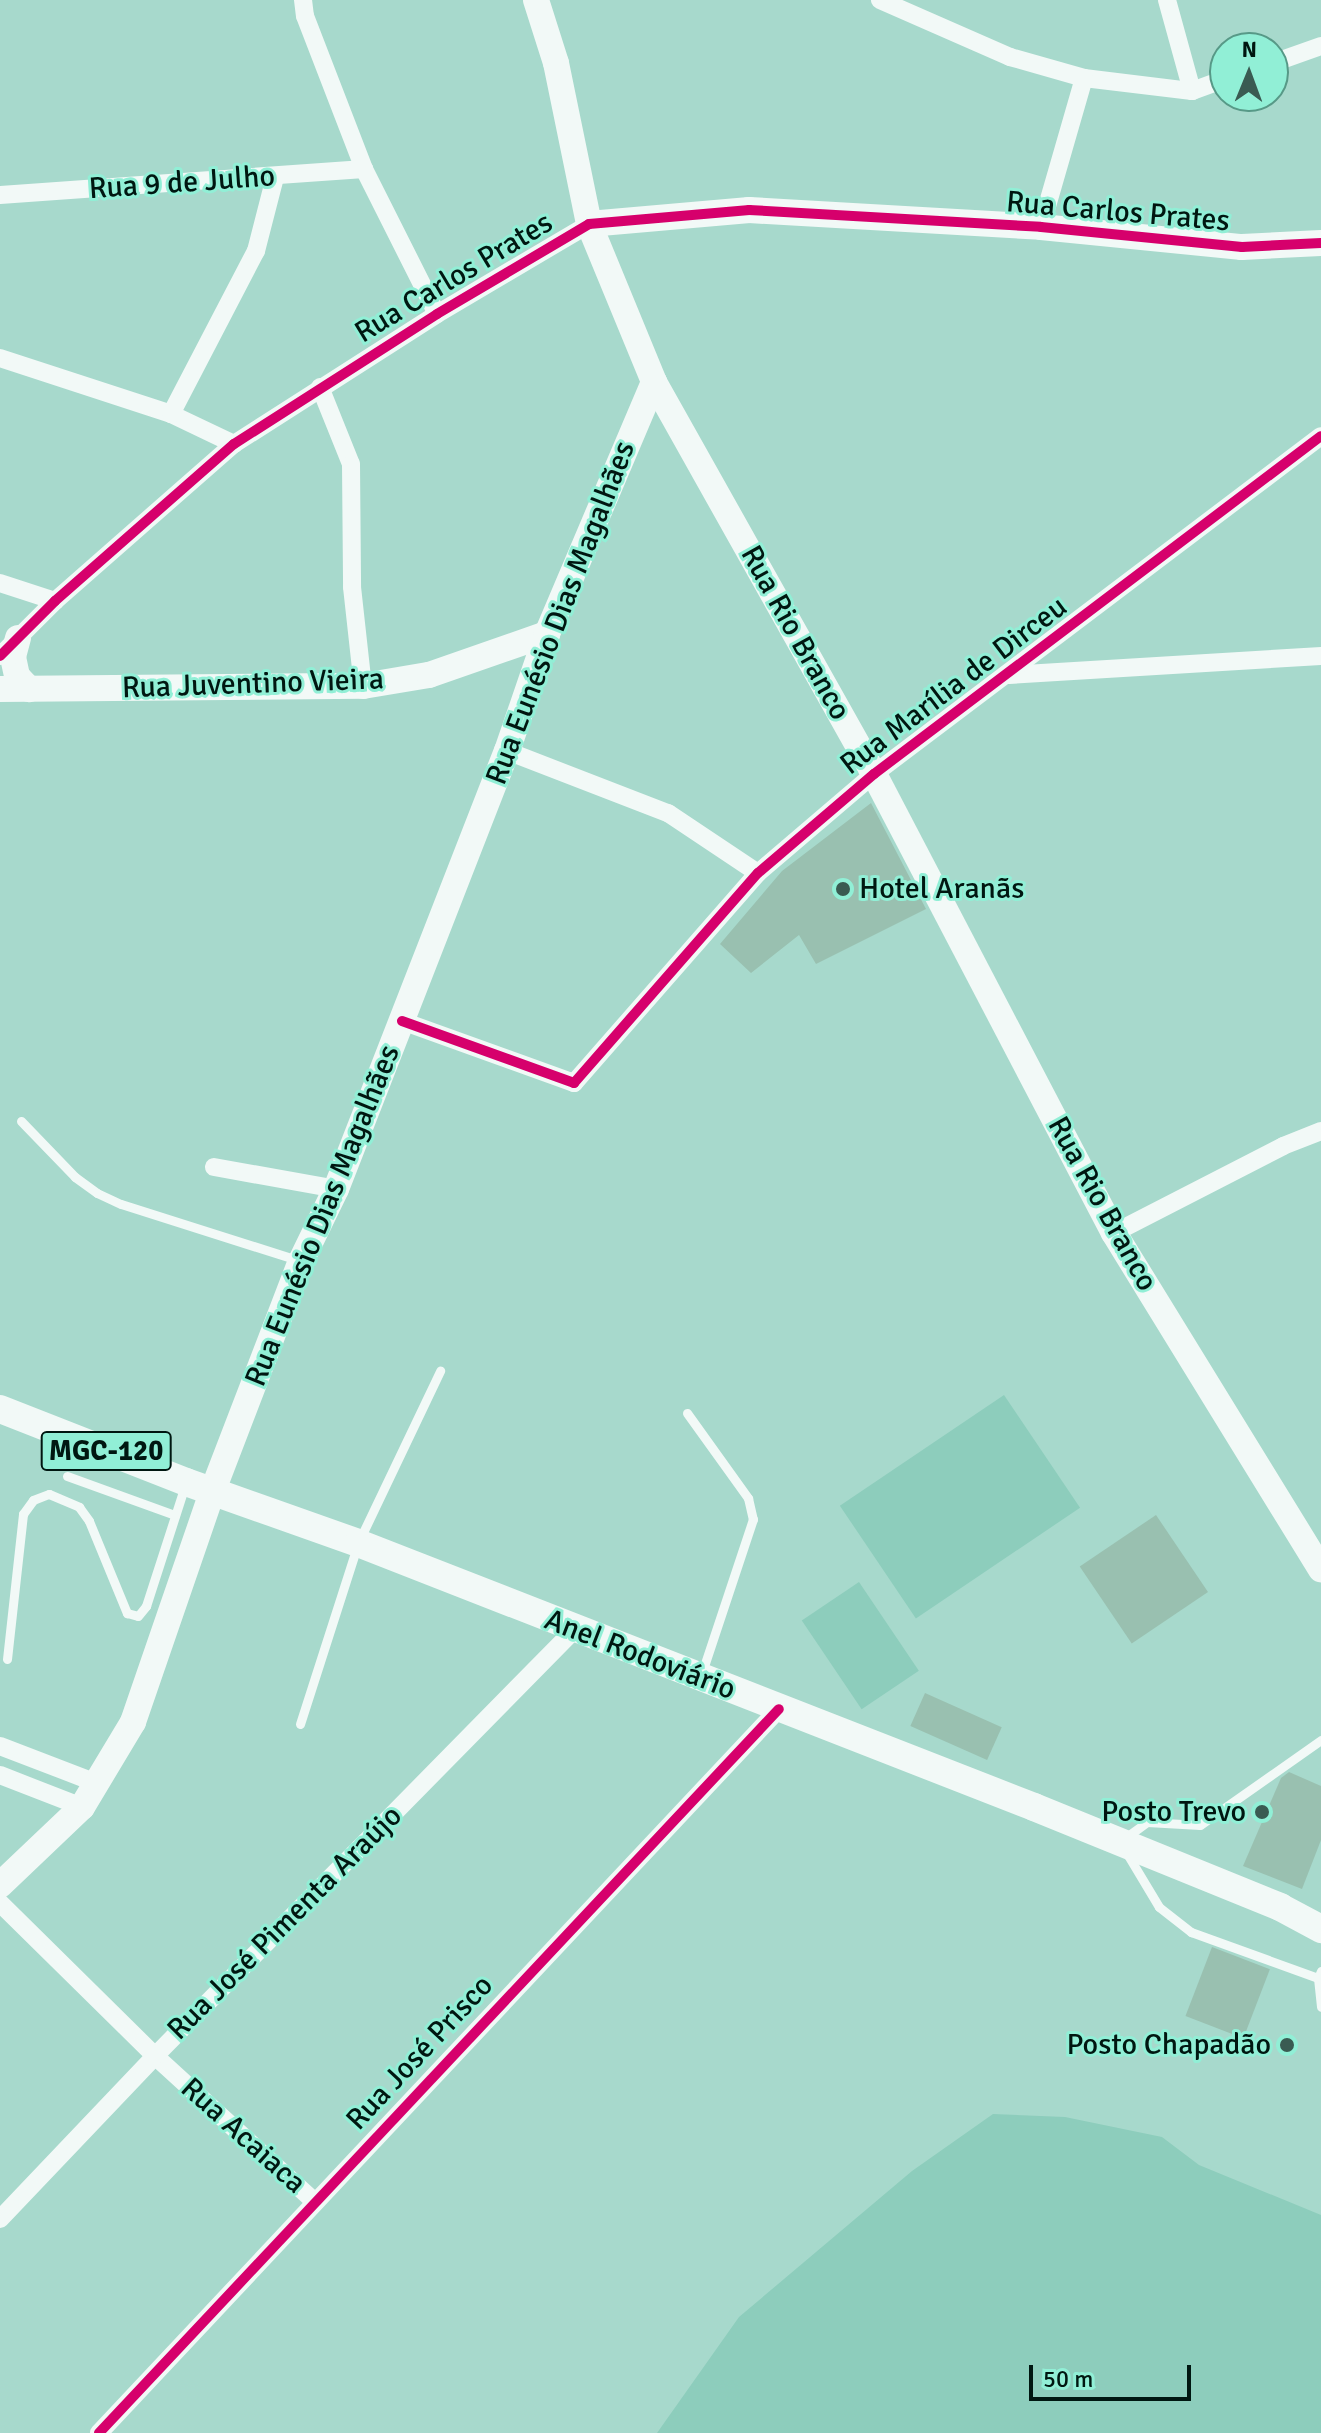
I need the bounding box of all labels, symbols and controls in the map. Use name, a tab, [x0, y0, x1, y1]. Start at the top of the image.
north arrow	[1209, 32, 1289, 112]
text: N	[1242, 36, 1257, 63]
street label: Rua 9 de Julho	[88, 159, 276, 207]
street label: Rua Carlos Prates	[1005, 184, 1231, 240]
street label: Rua Carlos Prates	[349, 205, 559, 351]
street label: Rua Eunésio Dias Magalhães	[479, 436, 643, 790]
street label: Rua Rio Branco	[732, 540, 858, 726]
street label: Rua Marília de Dirceu	[834, 589, 1074, 783]
street label: Rua Juventino Vieira	[121, 661, 385, 707]
place label: Hotel Aranãs	[859, 871, 1024, 907]
marker: Hotel Aranãs	[834, 880, 852, 898]
street label: Rua Eunésio Dias Magalhães	[238, 1040, 408, 1392]
street label: Rua Rio Branco	[1039, 1111, 1165, 1297]
road number: MGC-120	[40, 1427, 172, 1475]
street label: Anel Rodoviário	[540, 1602, 740, 1708]
place label: Posto Trevo	[1101, 1794, 1246, 1830]
street label: Rua José Pimenta Araújo	[160, 1798, 410, 2048]
marker: Posto Trevo	[1253, 1803, 1271, 1821]
street label: Rua José Prisco	[339, 1968, 501, 2138]
place label: Posto Chapadão	[1066, 2027, 1271, 2063]
marker: Posto Chapadão	[1278, 2036, 1296, 2054]
street label: Rua Acaiaca	[173, 2071, 313, 2201]
scale bar	[1033, 2349, 1195, 2399]
text: 50 m	[1043, 2364, 1093, 2394]

